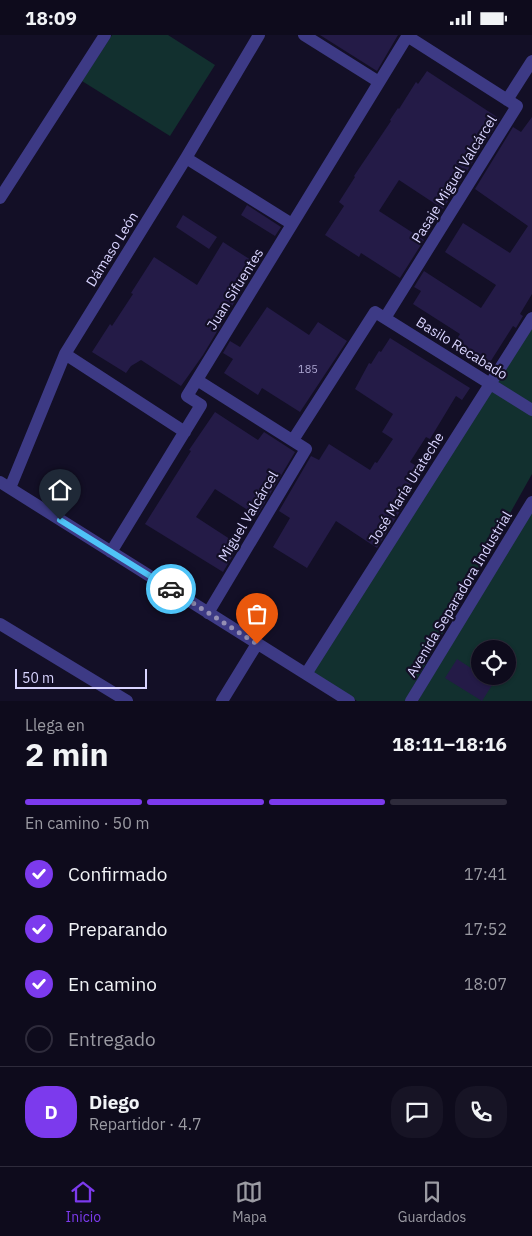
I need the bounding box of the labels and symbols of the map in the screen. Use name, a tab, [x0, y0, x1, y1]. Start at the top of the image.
street label: Pasaje Miguel Valcárcel	[407, 112, 501, 246]
street label: Dámaso León	[82, 208, 142, 290]
street label: Juan Sifuentes	[203, 245, 267, 333]
street label: Basilo Recabado	[413, 313, 511, 383]
house number: 185	[298, 362, 318, 376]
street label: José María Urateche	[364, 429, 448, 547]
street label: Miguel Valcárcel	[214, 467, 282, 565]
pin	[39, 469, 81, 520]
street label: Avenida Separadora Industrial	[402, 508, 516, 680]
courier	[146, 564, 196, 614]
pin	[236, 593, 278, 644]
scale bar	[15, 666, 148, 689]

